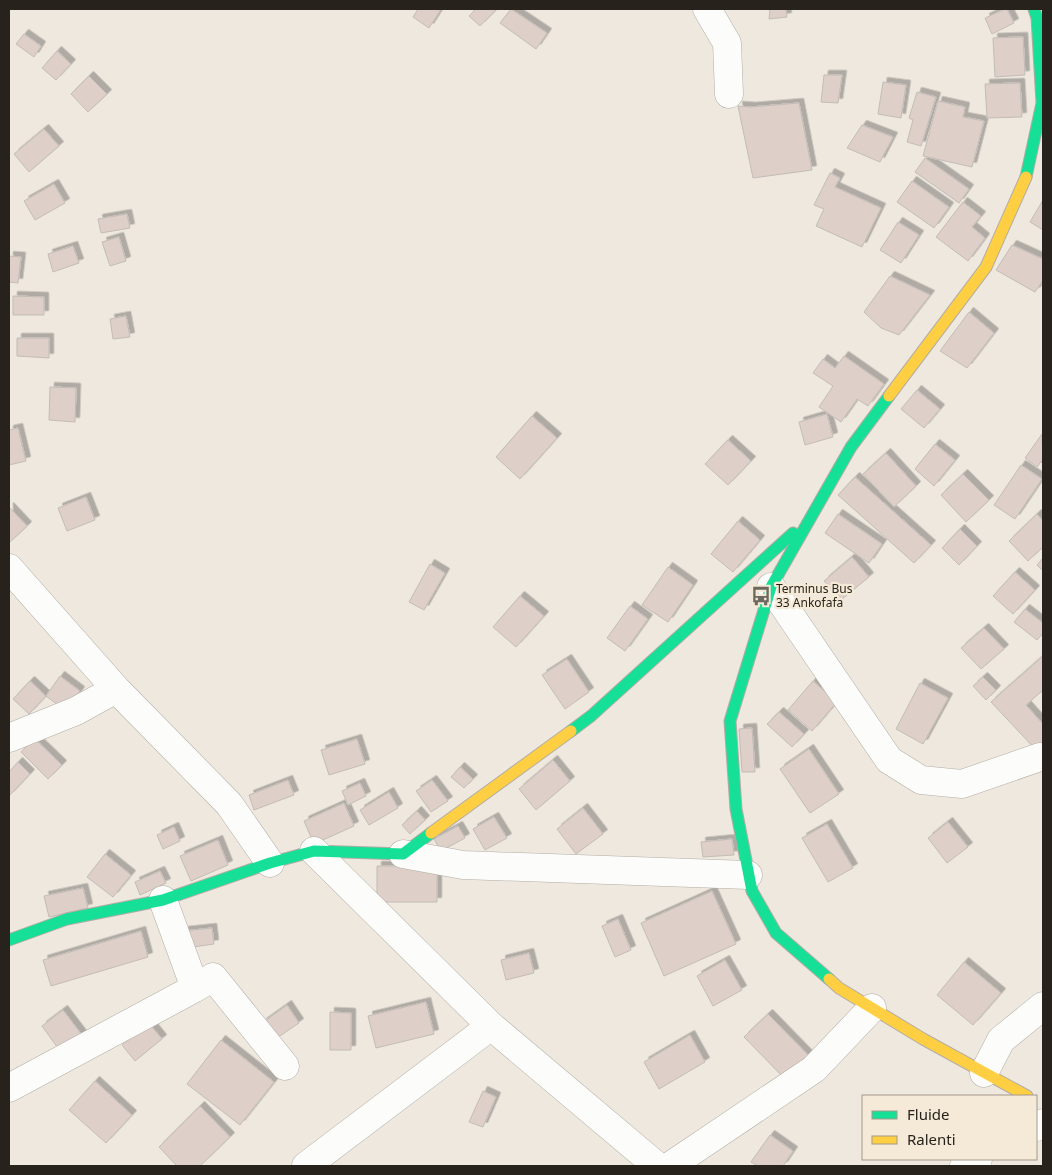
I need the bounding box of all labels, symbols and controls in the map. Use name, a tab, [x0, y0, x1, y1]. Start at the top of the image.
place label: Terminus Bus 33 Ankofafa	[776, 580, 853, 611]
bus stop icon: Terminus Bus 33 Ankofafa	[750, 585, 772, 607]
legend	[862, 1095, 1037, 1160]
text: Fluide	[907, 1104, 949, 1124]
text: Ralenti	[907, 1129, 956, 1149]

